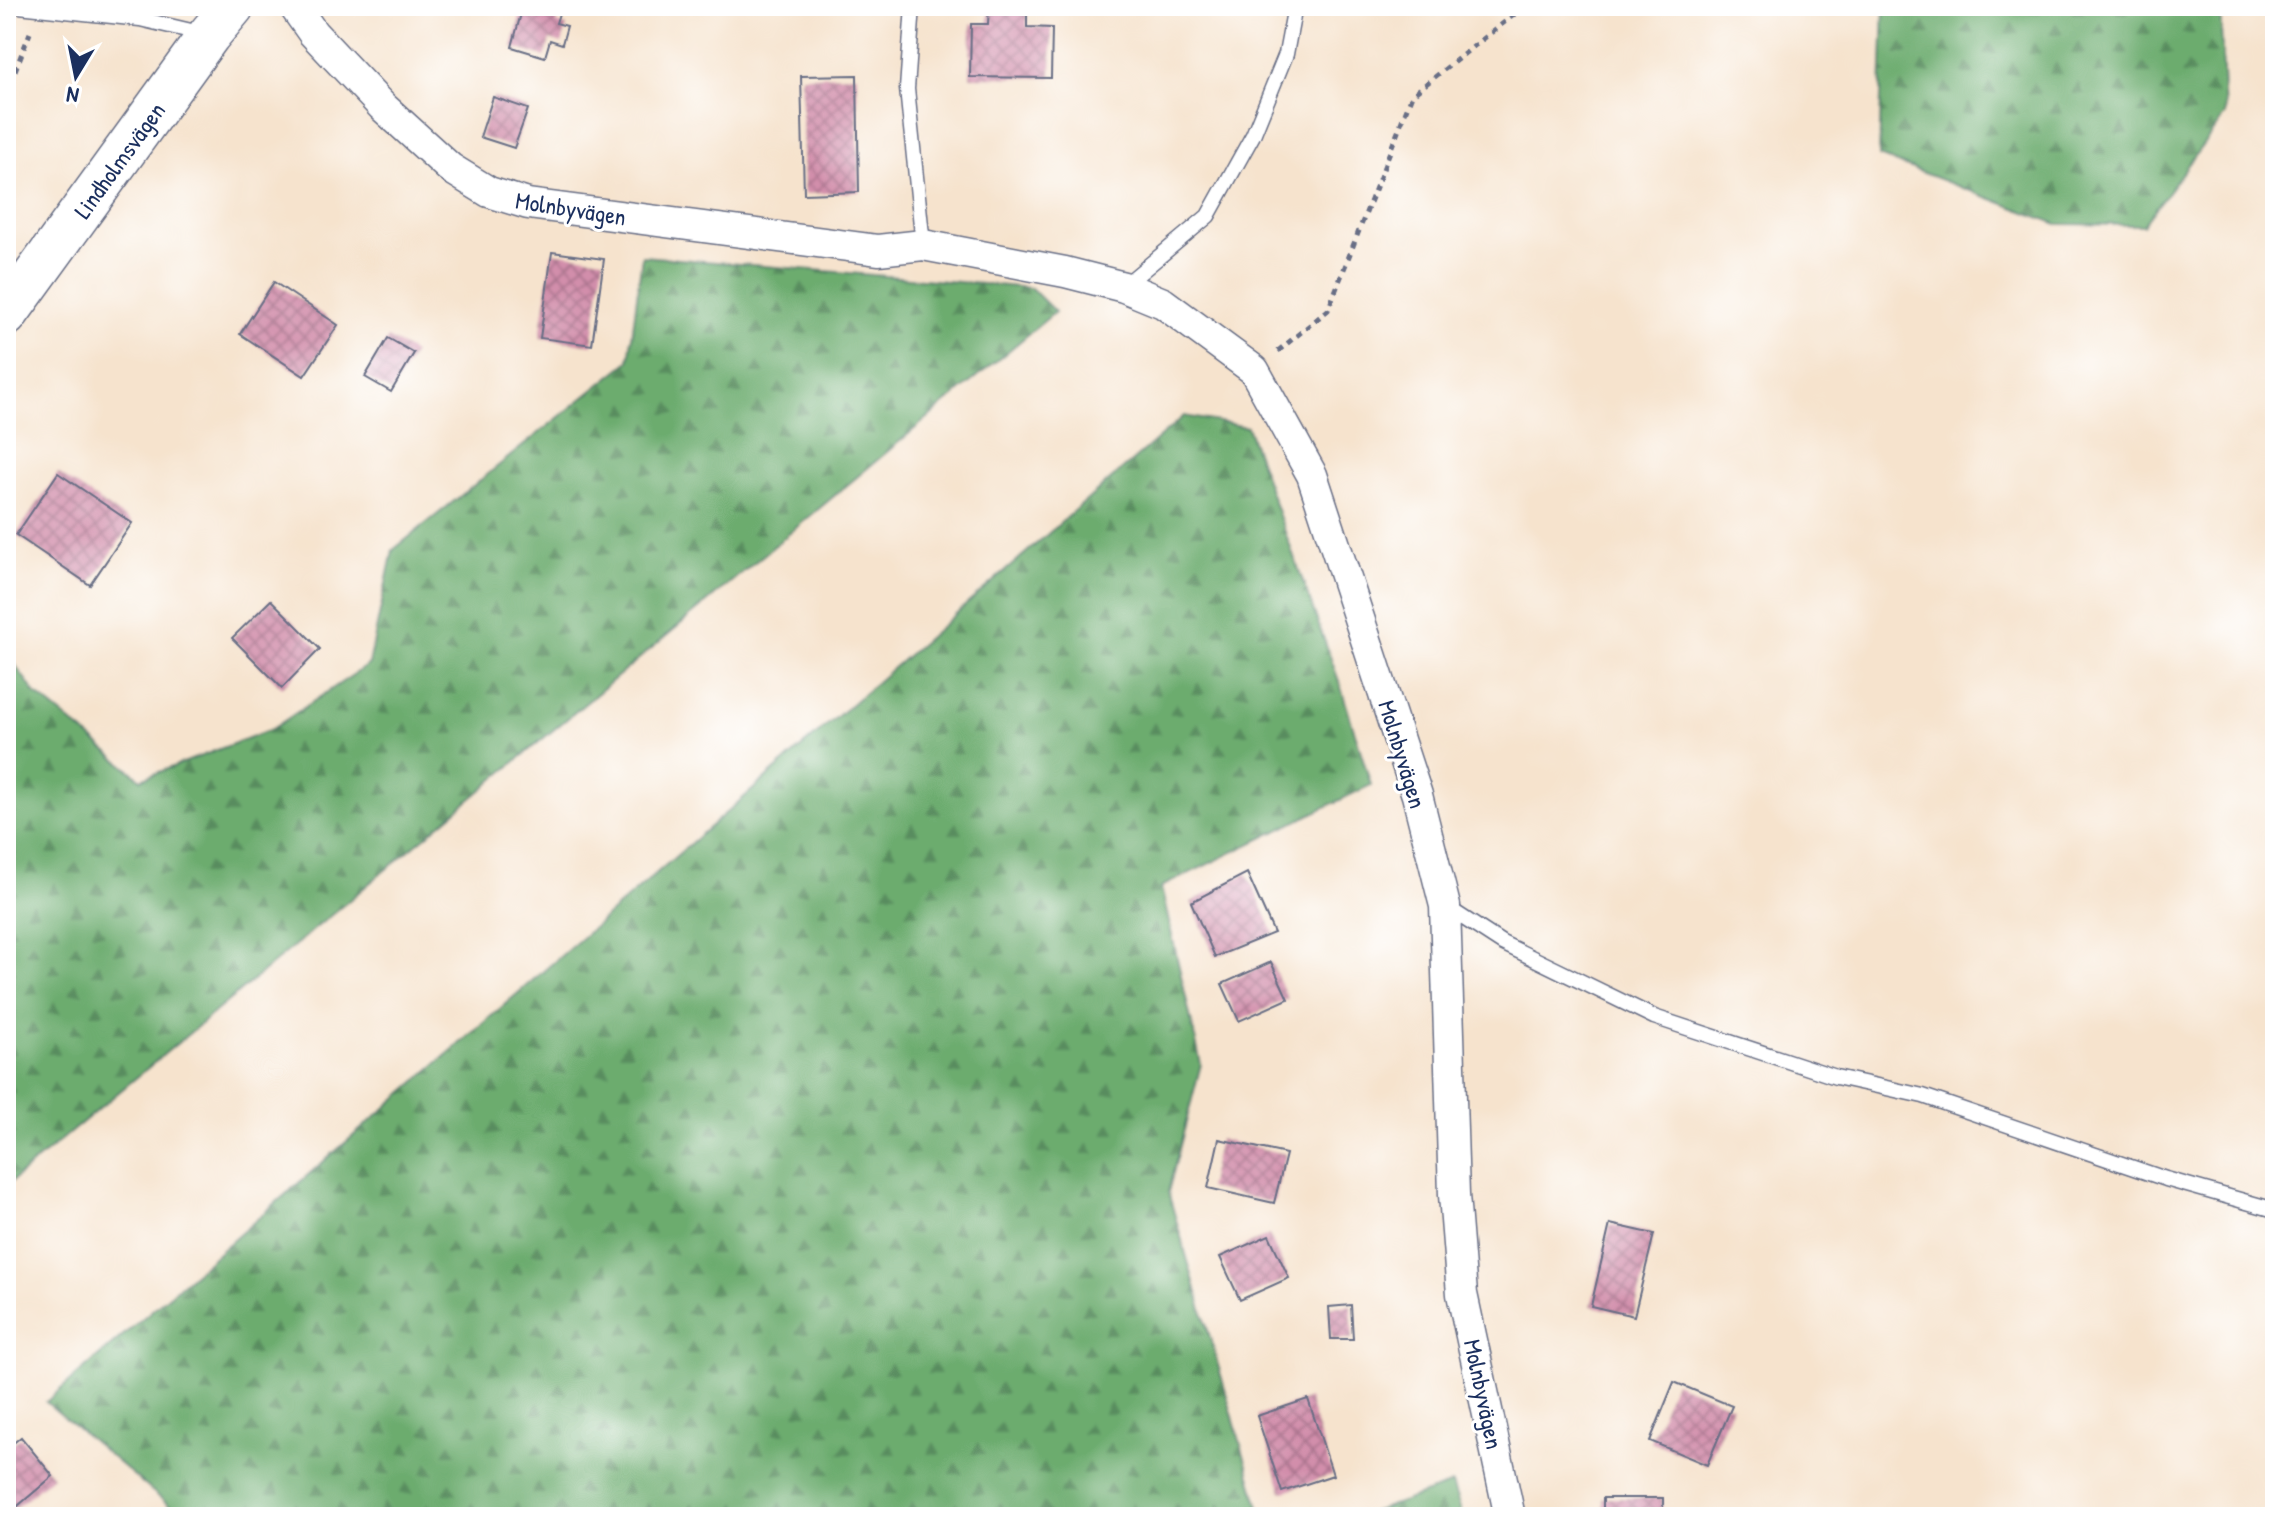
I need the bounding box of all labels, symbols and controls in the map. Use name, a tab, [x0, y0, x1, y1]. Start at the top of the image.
north arrow	[36, 36, 116, 116]
text: N	[64, 80, 81, 111]
street label: Lindholmsvägen	[66, 95, 172, 225]
street label: Molnbyvägen	[514, 183, 628, 233]
street label: Molnbyvägen	[1371, 696, 1435, 812]
street label: Molnbyvägen	[1457, 1336, 1511, 1452]

